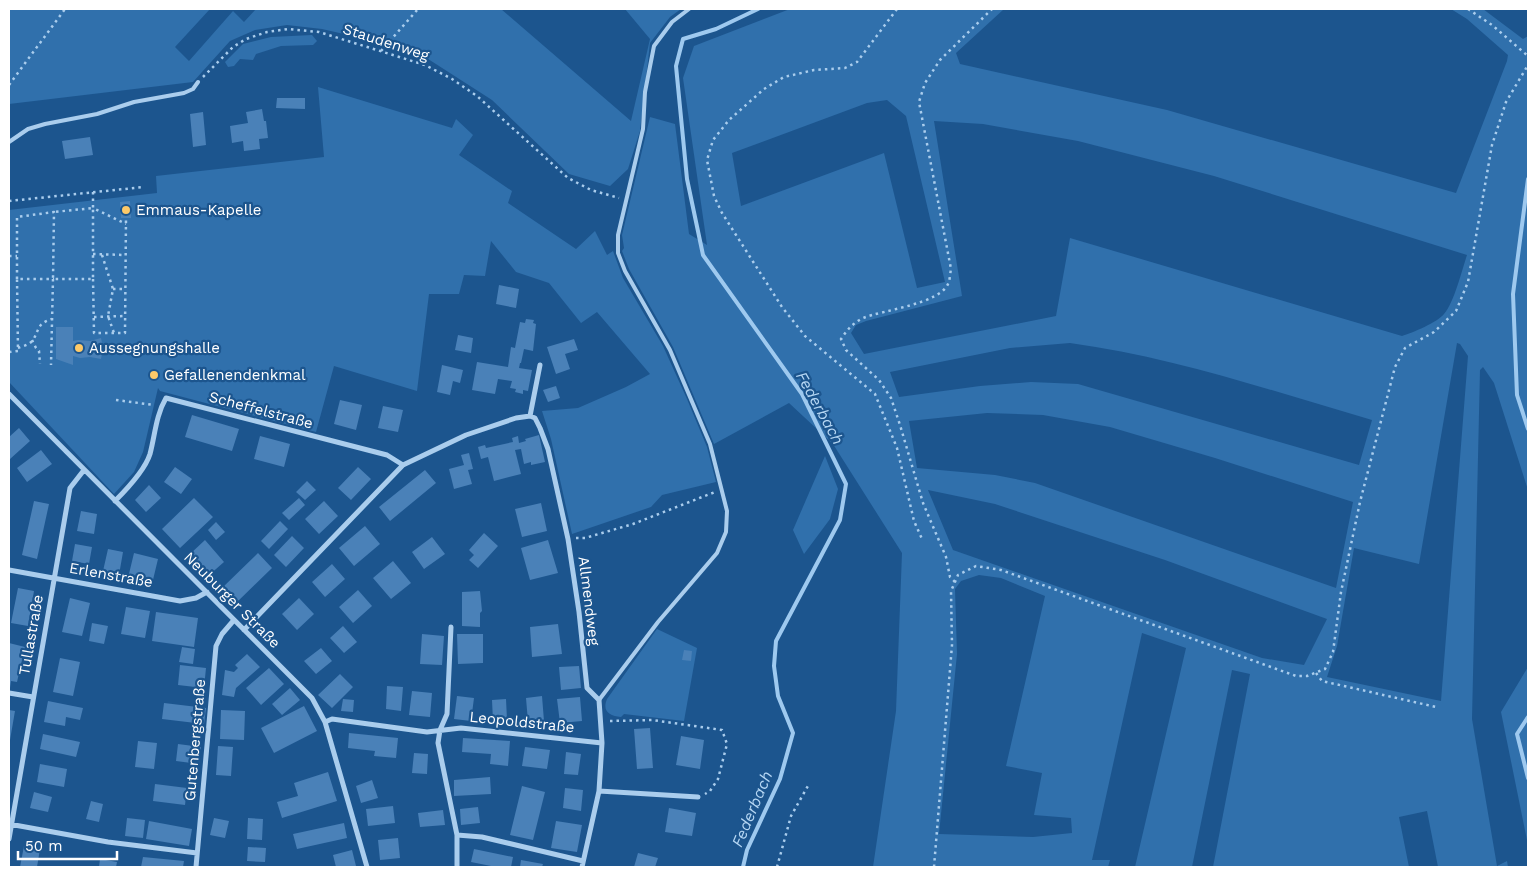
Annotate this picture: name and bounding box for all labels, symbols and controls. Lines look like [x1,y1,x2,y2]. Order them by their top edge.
street label: Staudenweg [341,20,432,64]
place label: Emmaus-Kapelle [136,201,261,219]
marker: Emmaus-Kapelle [120,204,132,216]
place label: Aussegnungshalle [89,339,220,357]
marker: Aussegnungshalle [73,342,85,354]
place label: Gefallenendenkmal [164,366,306,384]
water label: Federbach [792,368,848,448]
marker: Gefallenendenkmal [148,369,160,381]
street label: Scheffelstraße [207,387,315,433]
street label: Neuburger Straße [180,548,284,652]
street label: Allmendweg [575,555,603,647]
street label: Erlenstraße [68,559,154,591]
street label: Tullastraße [15,593,47,677]
street label: Gutenbergstraße [181,678,209,802]
street label: Leopoldstraße [469,708,575,736]
water label: Federbach [727,768,777,850]
scale bar [18,828,116,860]
text: 50 m [25,837,62,855]

